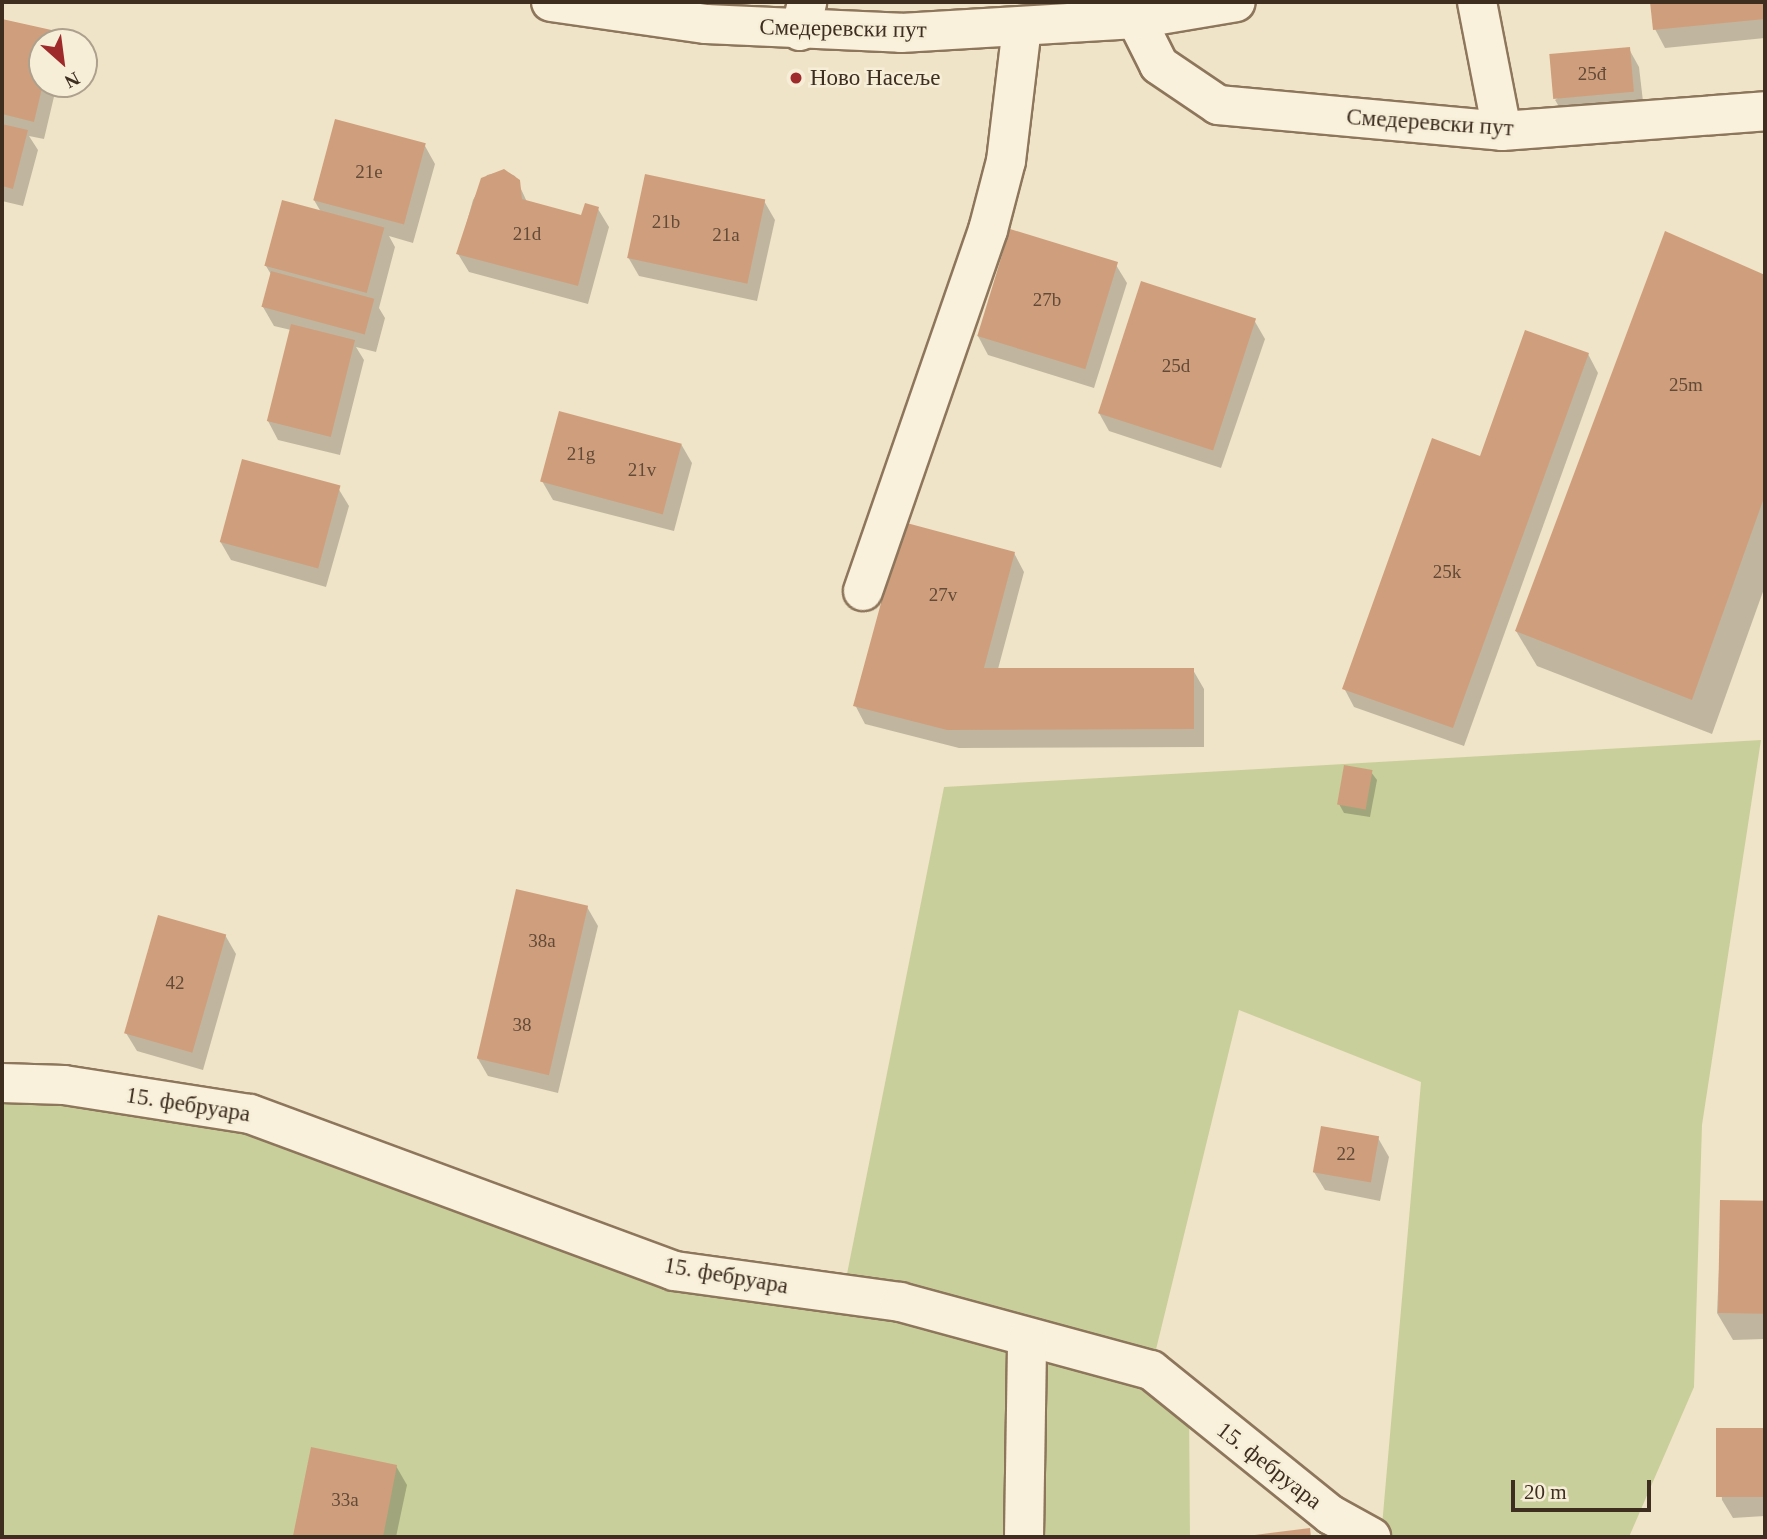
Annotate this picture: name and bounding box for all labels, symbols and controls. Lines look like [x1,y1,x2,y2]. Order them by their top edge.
street label: Смедеревски пут [759,14,927,44]
north arrow [28,28,98,98]
house number: 25đ [1578,63,1606,85]
place label: Ново Насеље [810,64,941,92]
text: N [61,68,83,93]
marker: Ново Насеље [788,70,804,86]
street label: Смедеревски пут [1346,103,1514,143]
house number: 21e [355,161,383,183]
house number: 21b [652,211,680,233]
house number: 21d [513,223,541,245]
house number: 21a [712,224,740,246]
house number: 27b [1033,289,1061,311]
house number: 25d [1162,355,1190,377]
house number: 25m [1669,374,1703,396]
house number: 21g [567,443,595,465]
house number: 21v [628,459,656,481]
house number: 25k [1433,561,1461,583]
house number: 27v [929,584,957,606]
house number: 38a [528,930,556,952]
house number: 42 [166,972,184,994]
house number: 38 [512,1014,532,1036]
street label: 15. фебруара [124,1082,252,1128]
house number: 22 [1336,1143,1356,1165]
street label: 15. фебруара [662,1252,790,1300]
street label: 15. фебруара [1211,1416,1327,1516]
scale bar [1515,1466,1655,1510]
text: 20 m [1524,1480,1567,1504]
house number: 33a [331,1489,359,1511]

